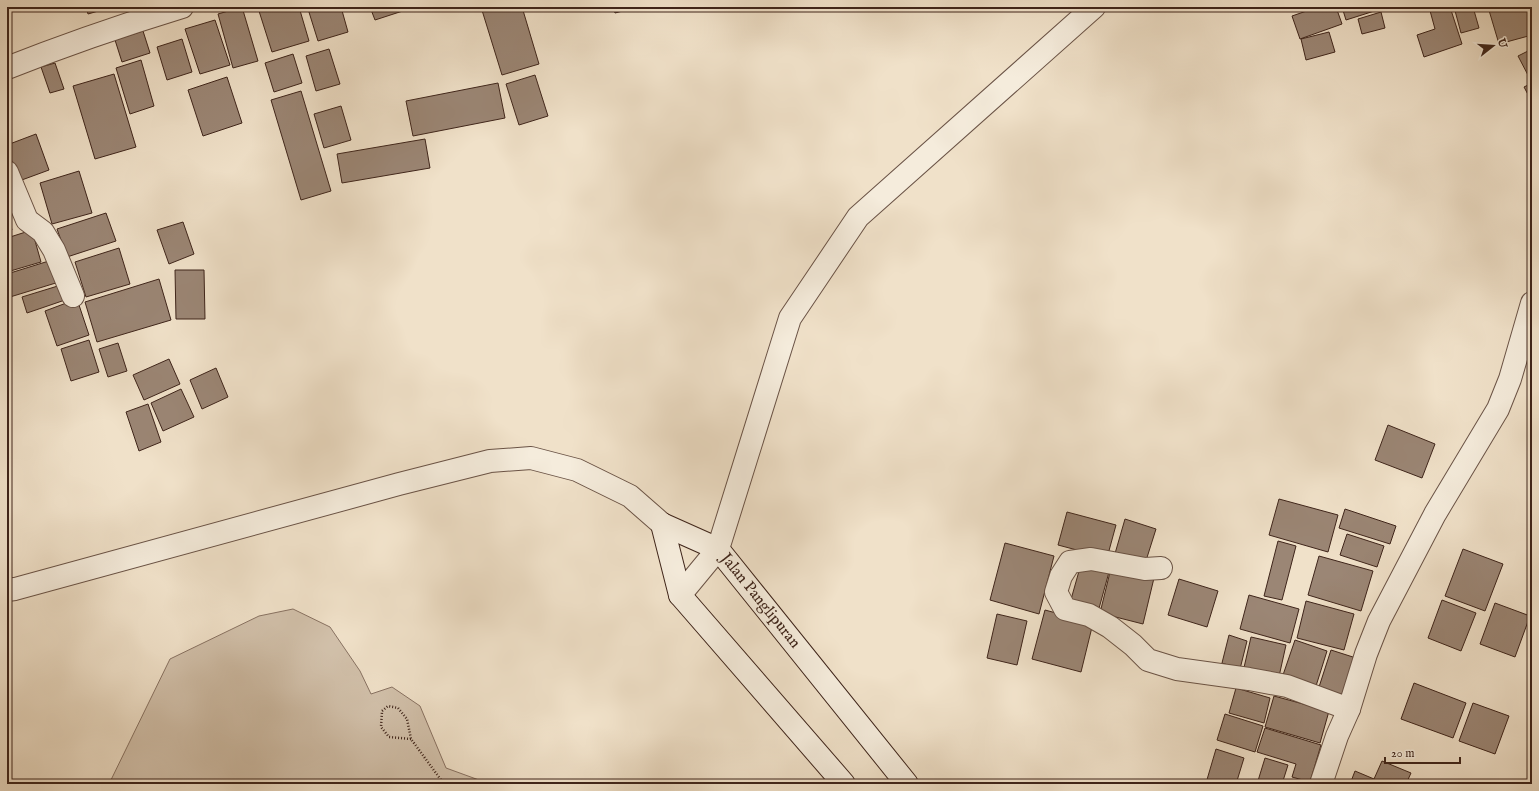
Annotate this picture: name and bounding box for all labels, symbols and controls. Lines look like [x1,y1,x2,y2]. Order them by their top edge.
north arrow [1473,26,1513,66]
text: U [1493,36,1510,51]
street label: Jalan Panglipuran [714,548,805,653]
scale bar [1385,739,1460,765]
text: 20 m [1391,746,1414,761]

